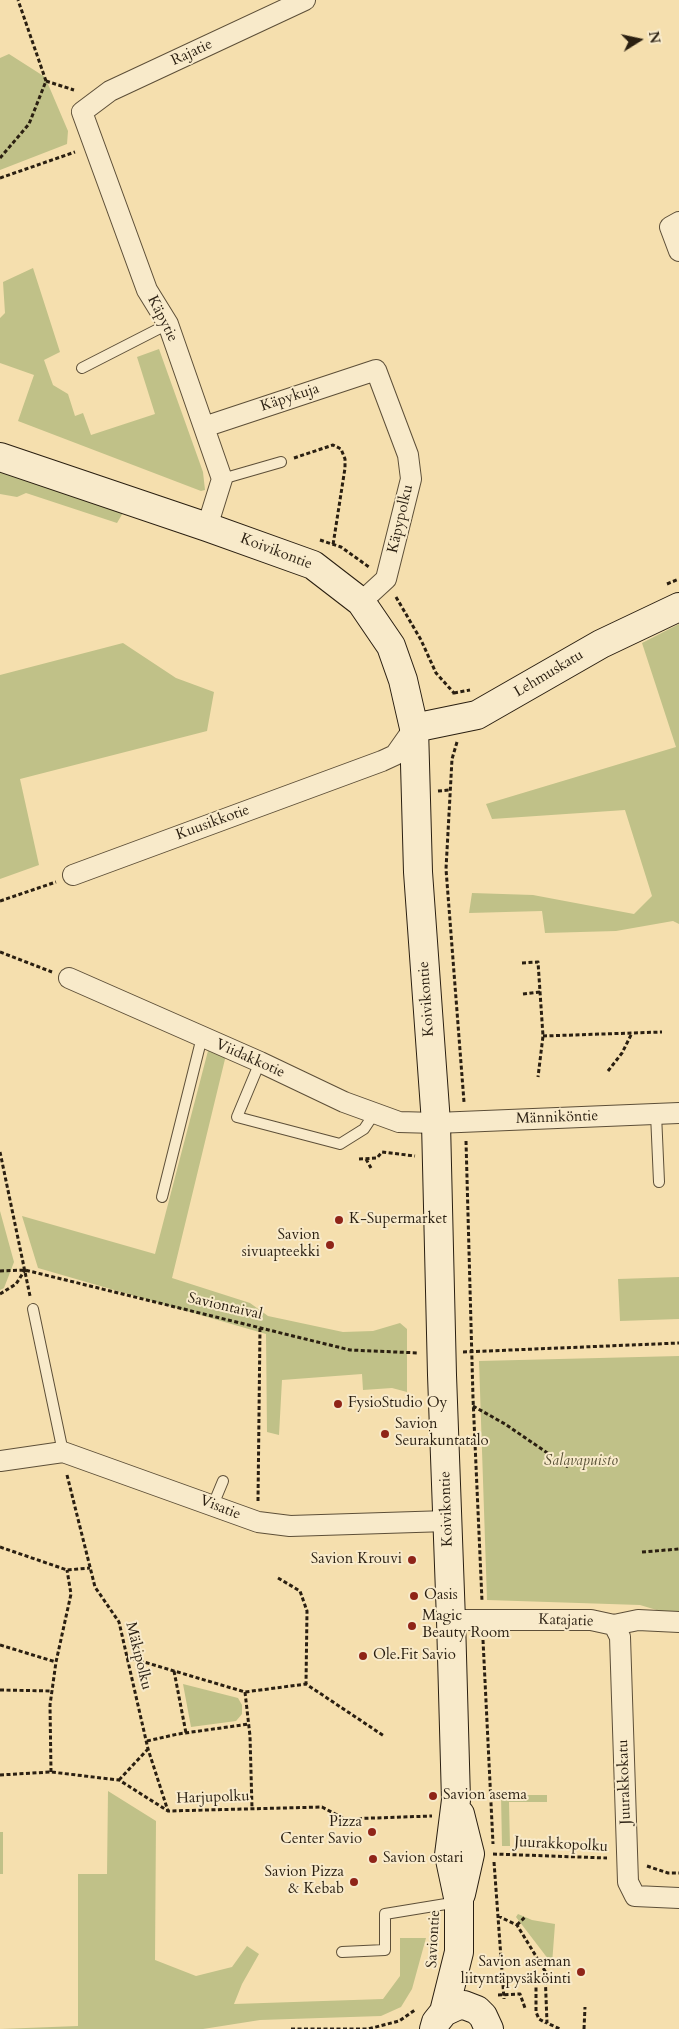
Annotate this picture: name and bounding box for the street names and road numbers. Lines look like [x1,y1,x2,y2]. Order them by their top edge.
street label: Rajatie [169,36,215,70]
street label: Käpytie [143,293,181,345]
street label: Käpykuja [258,380,322,416]
street label: Käpypolku [384,483,418,555]
street label: Koivikontie [237,530,315,574]
street label: Lehmuskatu [511,646,587,702]
street label: Kuusikkotie [174,801,252,845]
street label: Koivikontie [415,961,439,1037]
street label: Viidakkotie [213,1036,287,1082]
street label: Männiköntie [515,1108,599,1128]
street label: Saviontaival [186,1290,264,1324]
street label: Koivikontie [437,1471,457,1547]
street label: Visatie [197,1492,243,1524]
street label: Katajatie [538,1611,594,1631]
street label: Mäkipolku [121,1620,155,1692]
street label: Juurakkokatu [615,1739,635,1825]
street label: Harjupolku [176,1788,250,1808]
street label: Juurakkopolku [514,1834,608,1856]
street label: Saviontie [423,1909,445,1969]

